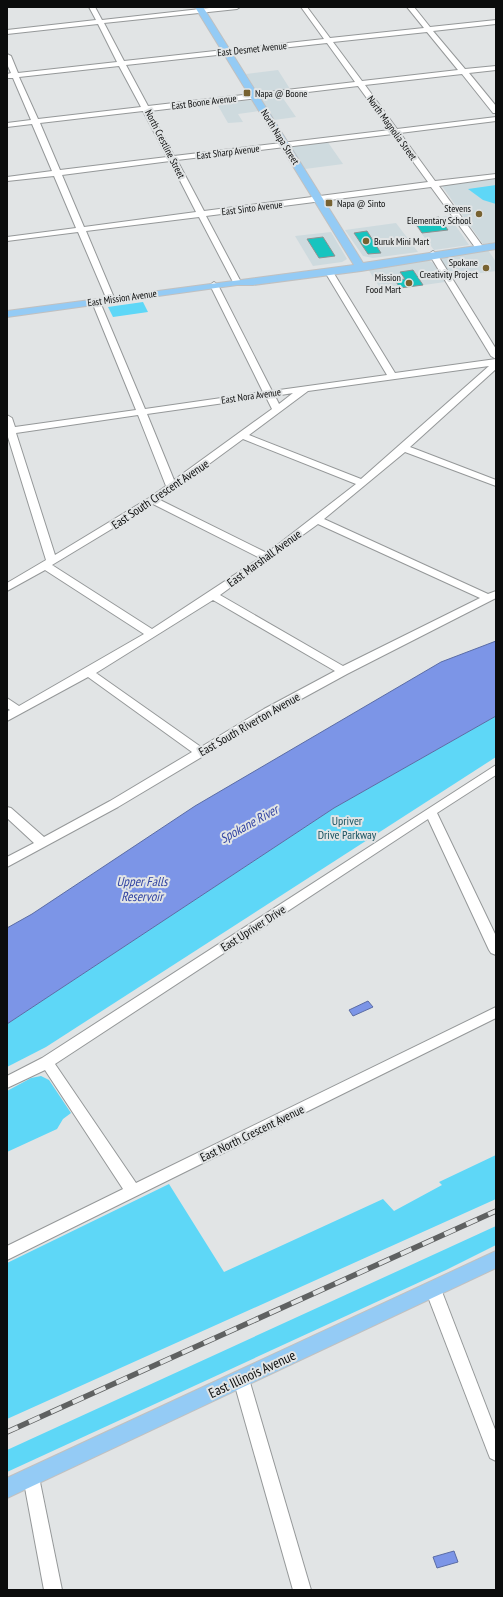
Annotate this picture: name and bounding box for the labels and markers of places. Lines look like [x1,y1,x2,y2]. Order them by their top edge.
place label: Napa @ Boone [255,87,307,100]
marker: Napa @ Boone [242,88,252,98]
place label: Napa @ Sinto [337,197,385,210]
marker: Napa @ Sinto [324,198,334,208]
place label: Stevens Elementary School [407,202,472,227]
marker: Stevens Elementary School [474,209,484,219]
place label: Buruk Mini Mart [374,235,429,248]
marker: Buruk Mini Mart [361,236,371,246]
place label: Spokane Creativity Project [420,256,478,281]
marker: Spokane Creativity Project [481,263,491,273]
place label: Mission Food Mart [366,271,401,296]
marker: Mission Food Mart [404,278,414,288]

